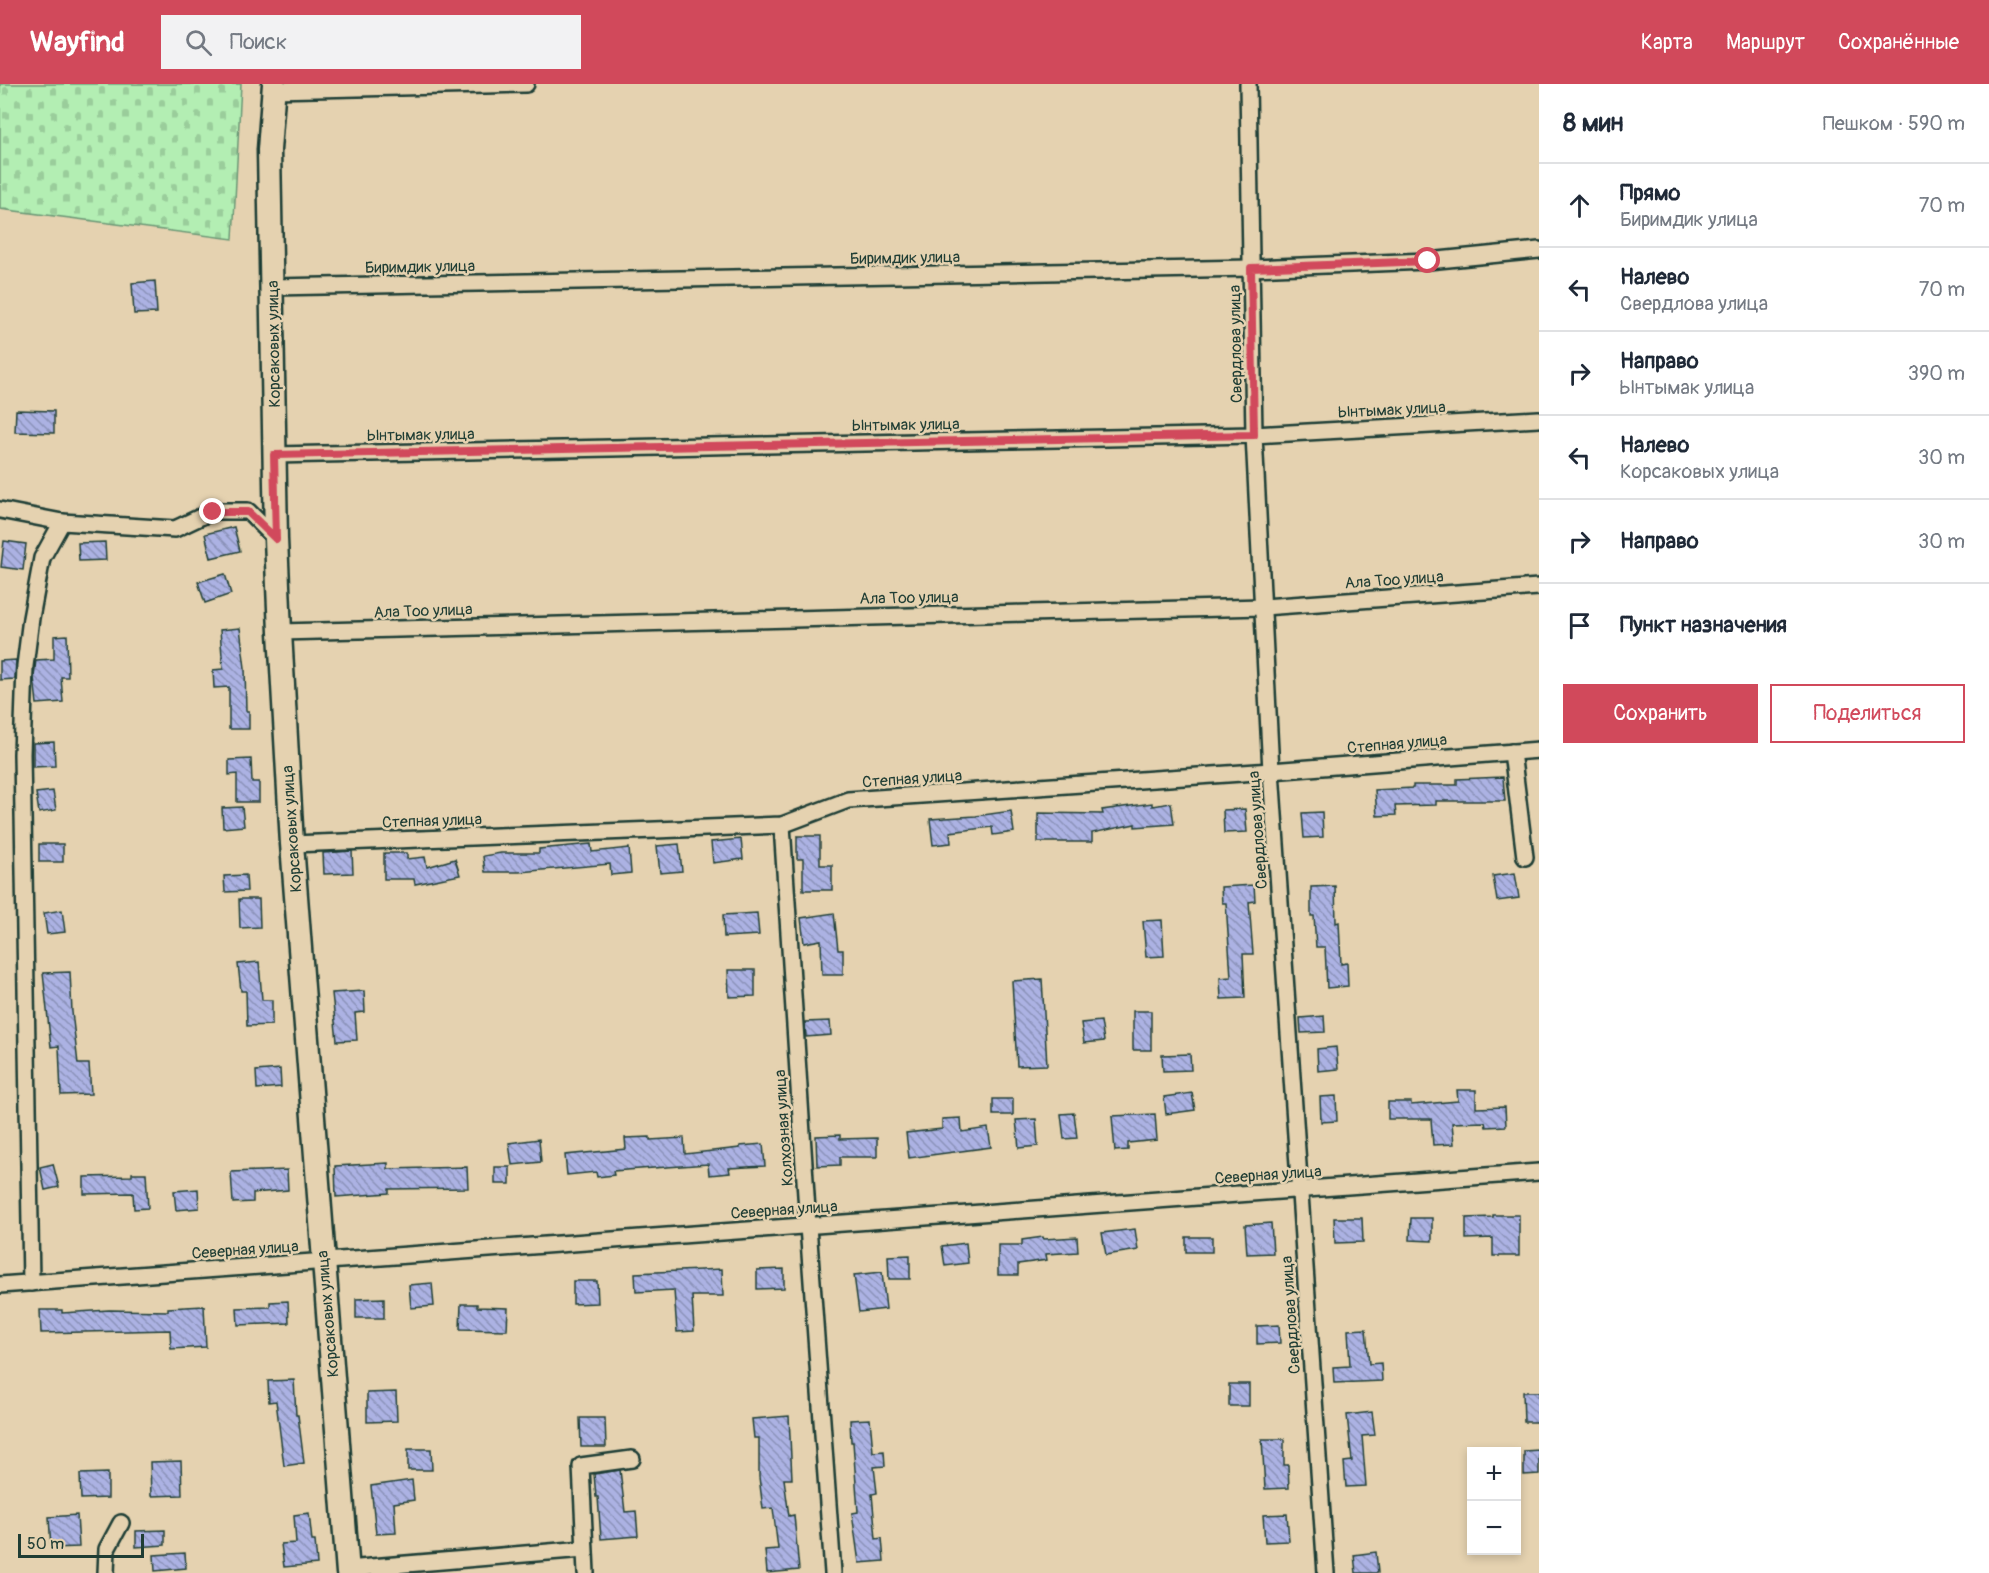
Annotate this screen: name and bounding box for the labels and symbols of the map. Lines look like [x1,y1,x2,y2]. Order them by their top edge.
street label: Биримдик улица [850,247,960,269]
route start [1414,247,1440,273]
street label: Биримдик улица [365,256,475,278]
street label: Корсаковых улица [263,280,285,408]
street label: Свердлова улица [1225,285,1247,403]
street label: Ынтымак улица [1338,397,1446,423]
street label: Ынтымак улица [852,414,960,436]
street label: Ынтымак улица [367,424,475,446]
route end [199,498,225,524]
street label: Ала Тоо улица [1344,567,1444,593]
street label: Ала Тоо улица [859,587,959,609]
street label: Ала Тоо улица [373,599,473,623]
street label: Степная улица [1346,730,1448,758]
street label: Корсаковых улица [278,765,306,893]
street label: Степная улица [861,766,963,792]
street label: Свердлова улица [1244,770,1272,890]
street label: Степная улица [382,809,482,833]
street label: Колхозная улица [770,1069,798,1187]
street label: Северная улица [1214,1161,1322,1189]
street label: Северная улица [730,1196,838,1224]
street label: Северная улица [191,1236,299,1264]
street label: Корсаковых улица [312,1250,344,1378]
street label: Свердлова улица [1277,1255,1305,1375]
scale bar [18,1531,144,1558]

